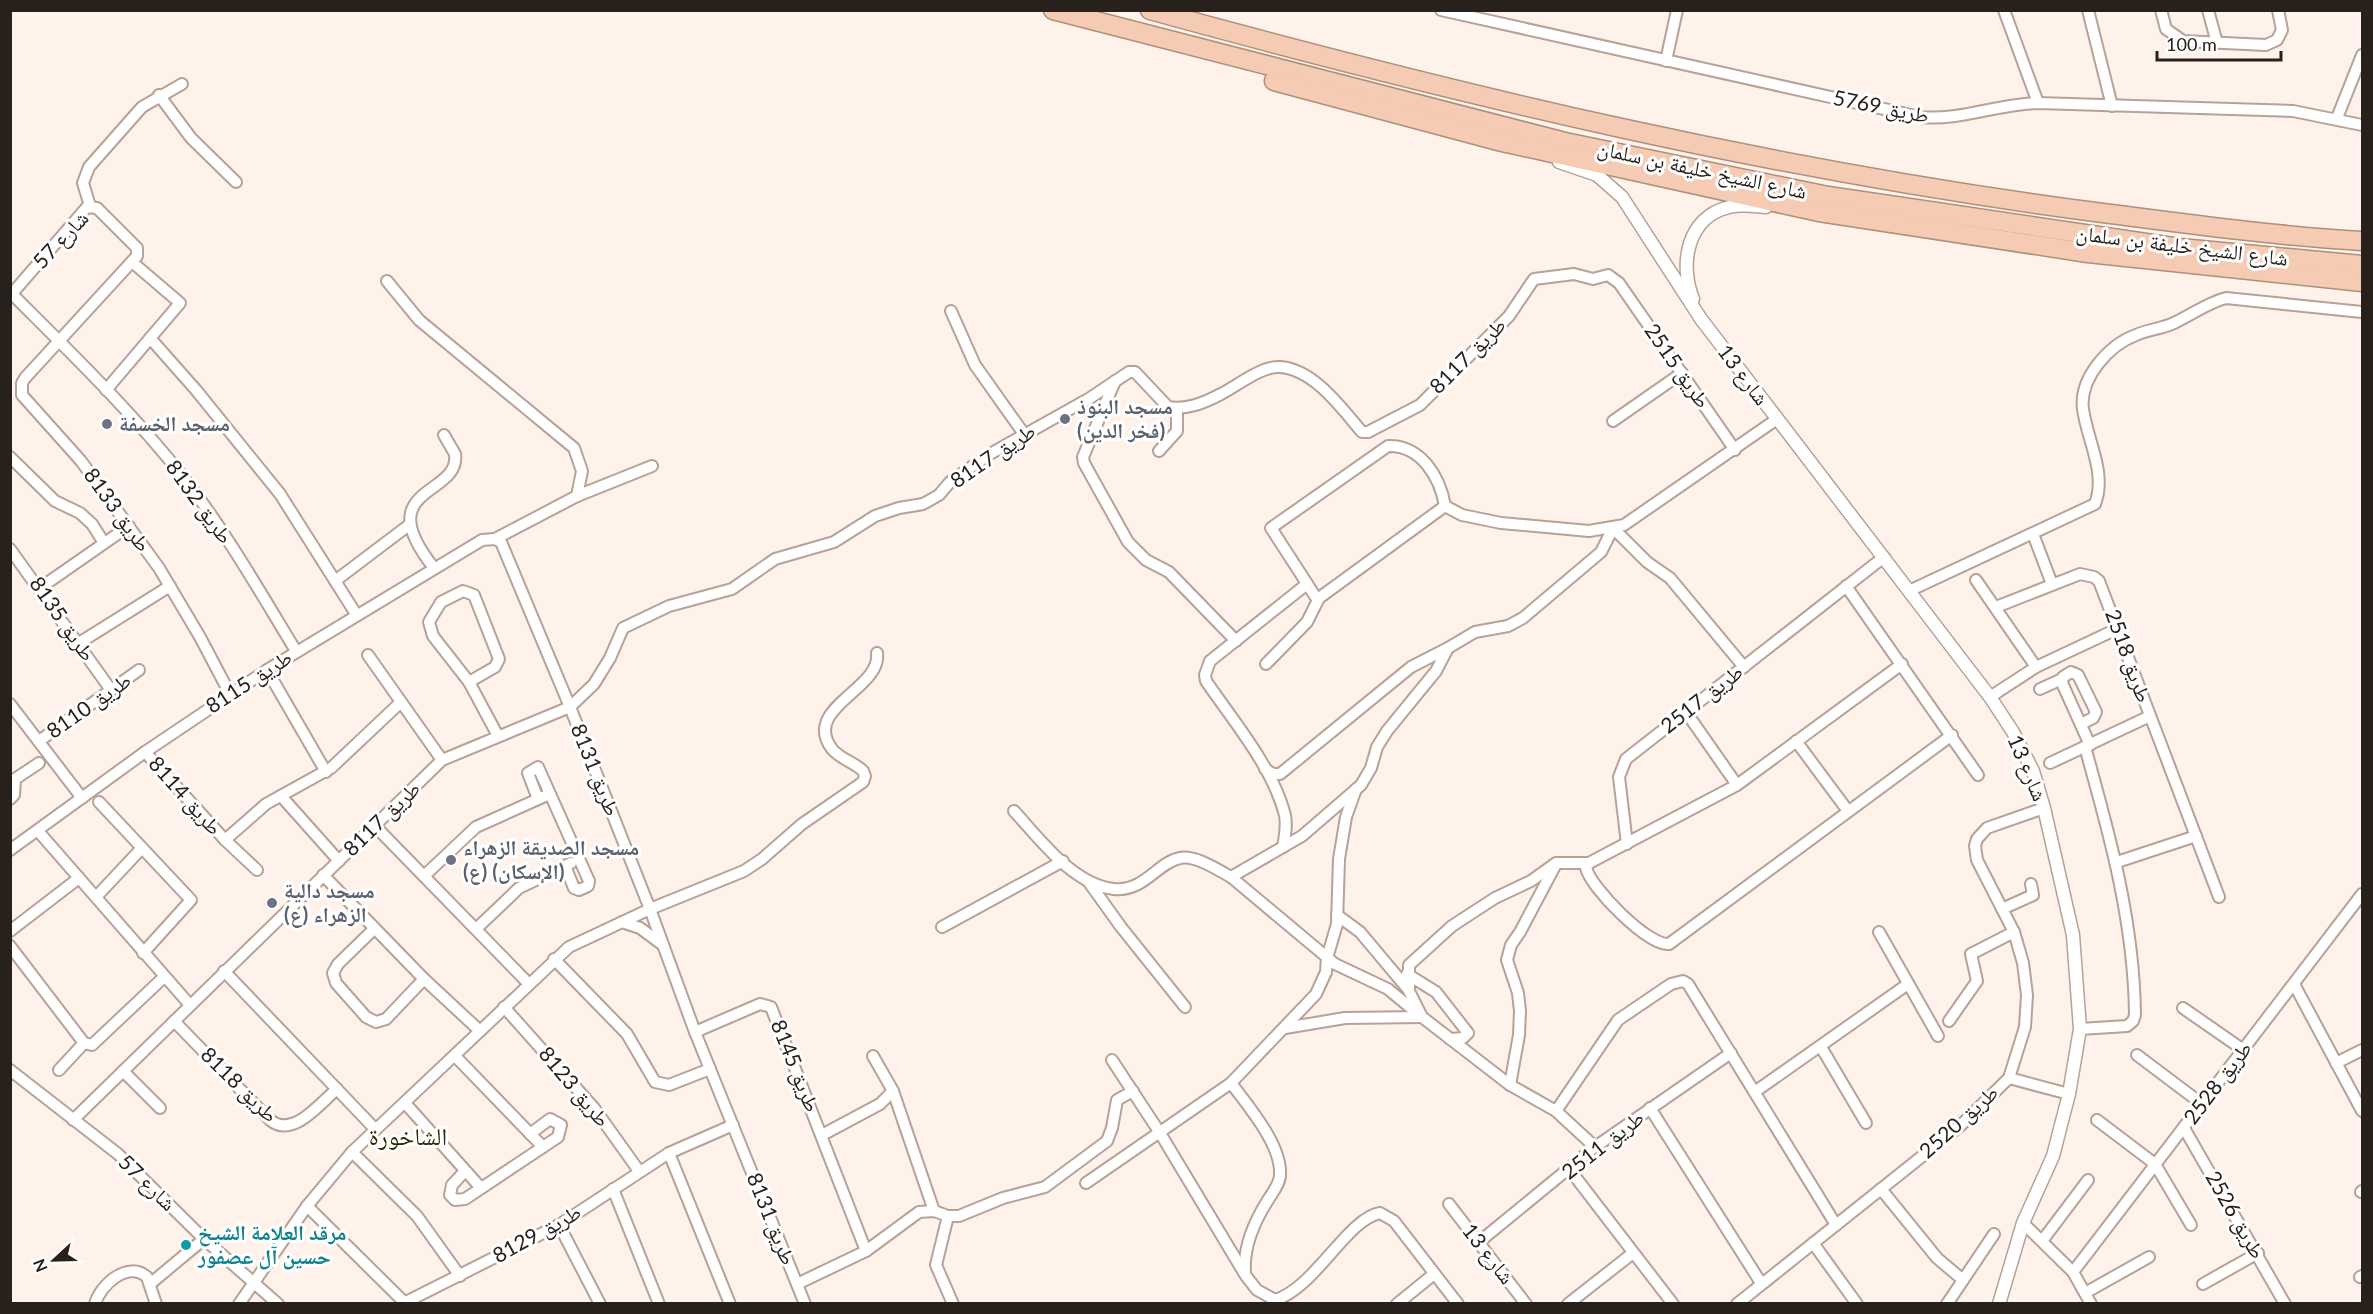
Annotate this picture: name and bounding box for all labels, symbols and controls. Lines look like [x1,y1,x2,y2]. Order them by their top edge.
scale bar [2157,24,2282,62]
text: 100 m [2166,33,2217,55]
street label: طريق 5769 [1831,84,1931,129]
street label: شارع الشيخ خليفة بن سلمان [1595,134,1809,205]
street label: شارع 57 [27,205,94,274]
street label: شارع الشيخ خليفة بن سلمان [2075,219,2290,272]
street label: طريق 8117 [1424,312,1512,400]
street label: طريق 2515 [1638,318,1716,413]
street label: شارع 13 [1712,339,1775,411]
place label: مسجد البنوذ (فخر الدين) [1077,393,1173,444]
place label: مسجد الخسفة [119,410,230,435]
marker: مسجد البنوذ (فخر الدين) [1058,412,1072,426]
marker: مسجد الخسفة [100,417,114,431]
street label: طريق 8117 [945,417,1041,494]
street label: طريق 8132 [160,454,239,549]
street label: طريق 8133 [78,462,157,557]
street label: طريق 8135 [23,571,101,666]
street label: طريق 2518 [2099,606,2158,706]
street label: طريق 8115 [201,644,297,719]
street label: طريق 2517 [1655,658,1748,739]
street label: طريق 8110 [41,667,136,745]
street label: طريق 8131 [565,720,626,820]
street label: شارع 13 [2001,730,2053,805]
street label: طريق 8114 [143,751,228,841]
street label: طريق 8117 [337,775,426,862]
place label: مسجد الصديقة الزهراء (ع) (الإسكان) [463,834,639,885]
marker: مسجد الصديقة الزهراء (ع) (الإسكان) [444,853,458,867]
place label: مسجد دالية الزهراء (ع) [284,877,375,928]
marker: مسجد دالية الزهراء (ع) [265,896,279,910]
street label: طريق 8145 [765,1016,826,1116]
street label: طريق 2528 [2178,1036,2258,1130]
street label: طريق 8118 [195,1041,284,1128]
street label: طريق 8123 [533,1041,616,1133]
street label: طريق 2520 [1914,1079,2004,1164]
street label: طريق 2511 [1556,1104,1649,1185]
district label: الشاخورة [369,1121,447,1150]
street label: شارع 57 [113,1149,182,1217]
street label: طريق 2526 [2199,1166,2271,1264]
street label: طريق 8131 [741,1169,802,1269]
street label: طريق 8129 [488,1198,586,1269]
street label: شارع 13 [1456,1218,1520,1289]
place label: مرقد العلامة الشيخ حسين آل عصفور [197,1219,346,1270]
north arrow [24,1230,84,1290]
marker: مرقد العلامة الشيخ حسين آل عصفور [179,1238,193,1252]
text: N [29,1257,51,1275]

